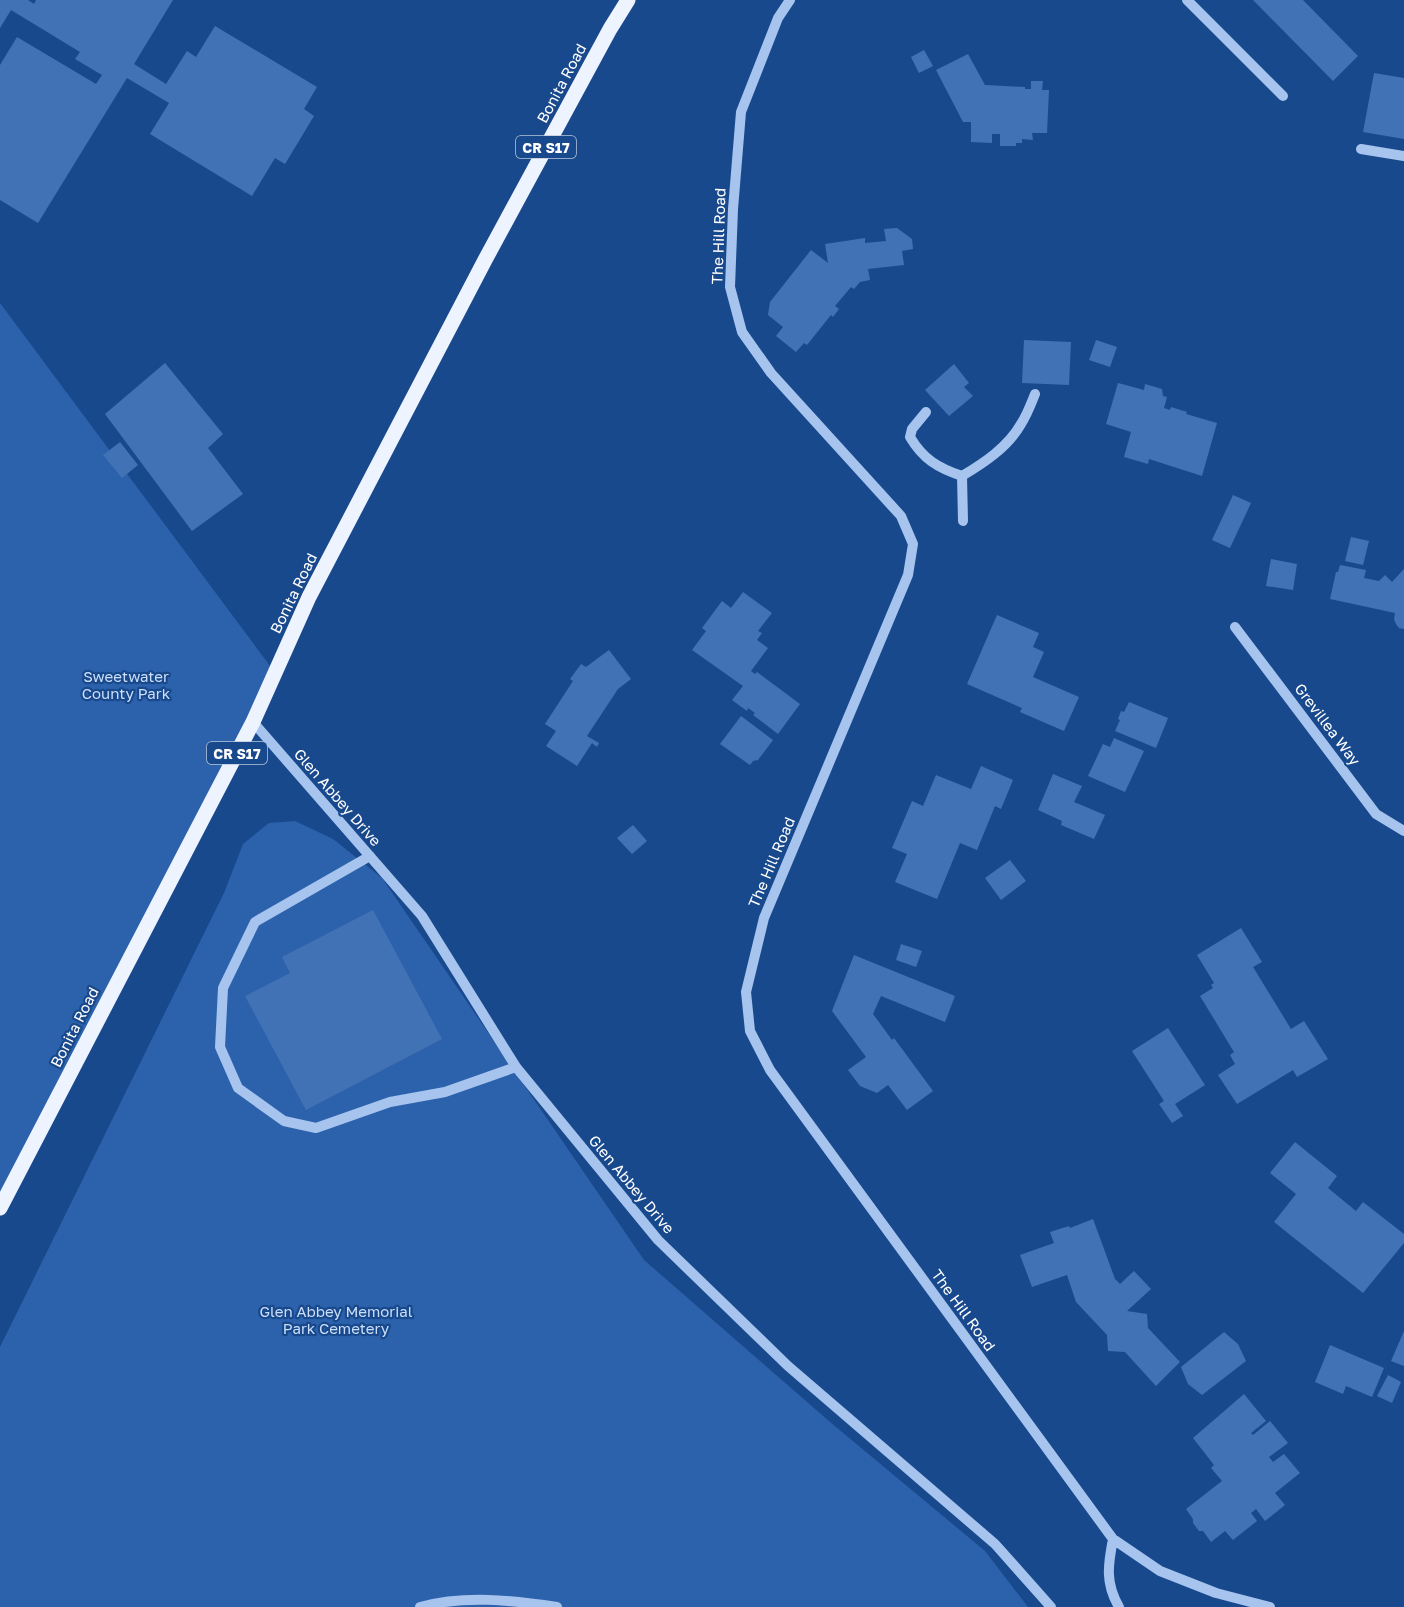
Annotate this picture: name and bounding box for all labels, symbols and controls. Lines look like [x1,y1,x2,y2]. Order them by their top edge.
street label: Bonita Road [533,40,589,126]
road number: CR S17 [516,136,576,158]
street label: The Hill Road [707,187,729,285]
street label: Bonita Road [266,550,320,636]
park label: Sweetwater County Park [82,667,171,702]
street label: Grevillea Way [1291,680,1365,769]
road number: CR S17 [207,742,267,764]
street label: Glen Abbey Drive [291,745,385,850]
street label: The Hill Road [744,814,798,910]
street label: Bonita Road [46,984,102,1070]
street label: Glen Abbey Drive [586,1131,679,1237]
street label: The Hill Road [928,1266,1000,1354]
park label: Glen Abbey Memorial Park Cemetery [260,1302,413,1337]

